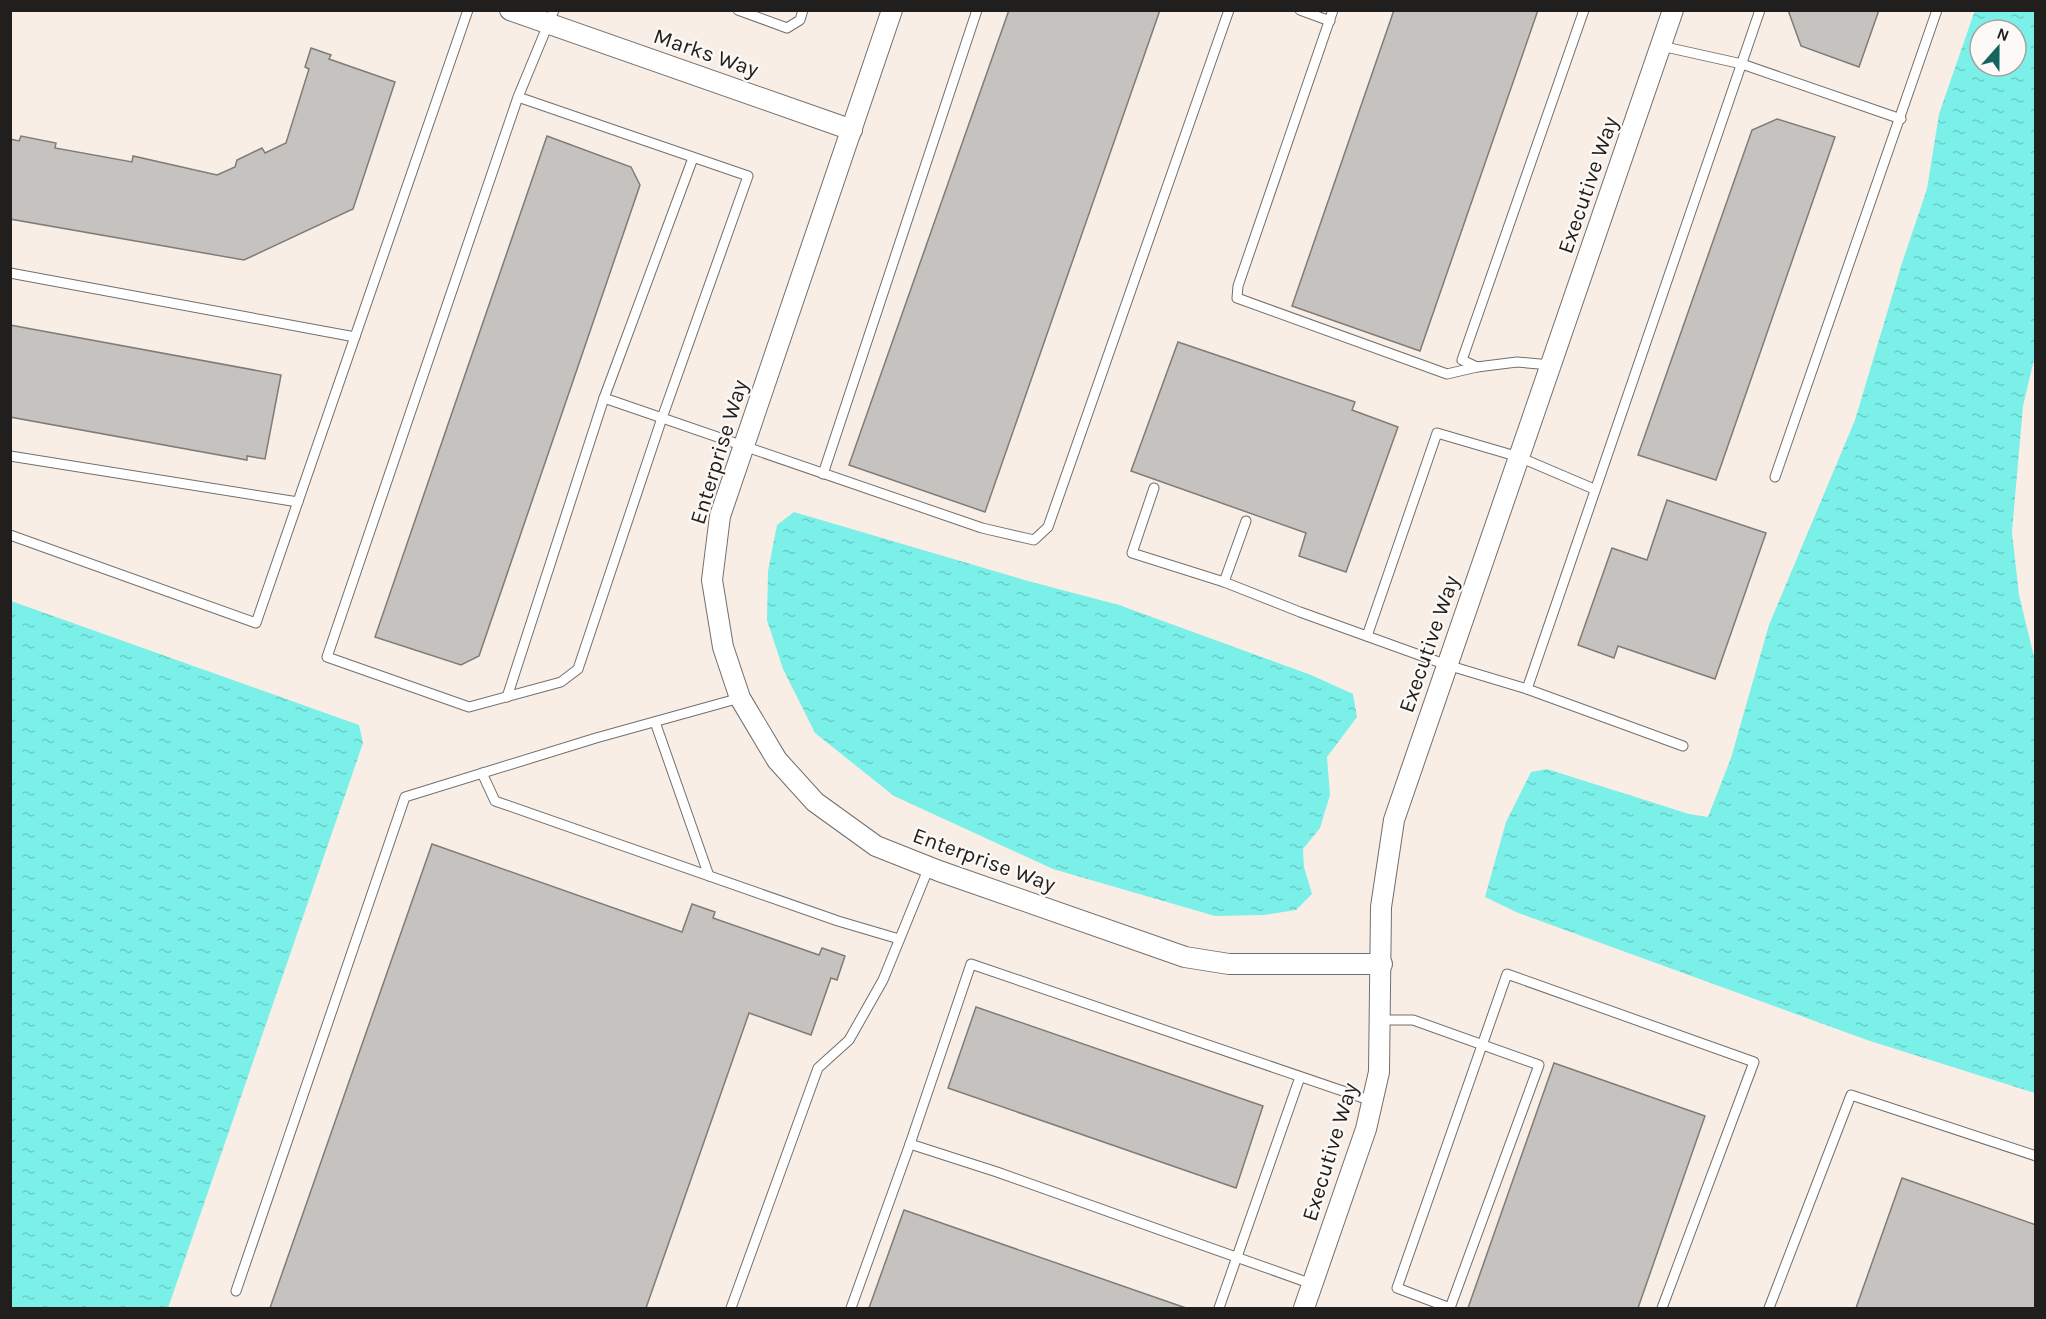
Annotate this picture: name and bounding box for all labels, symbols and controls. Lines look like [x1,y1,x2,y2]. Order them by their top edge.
north arrow [1968,18,2028,78]
street label: Marks Way [650,23,762,83]
text: N [1994,24,2012,45]
street label: Executive Way [1552,113,1624,257]
street label: Enterprise Way [685,377,753,527]
street label: Executive Way [1393,572,1465,716]
street label: Enterprise Way [909,822,1059,898]
street label: Executive Way [1297,1080,1363,1224]

